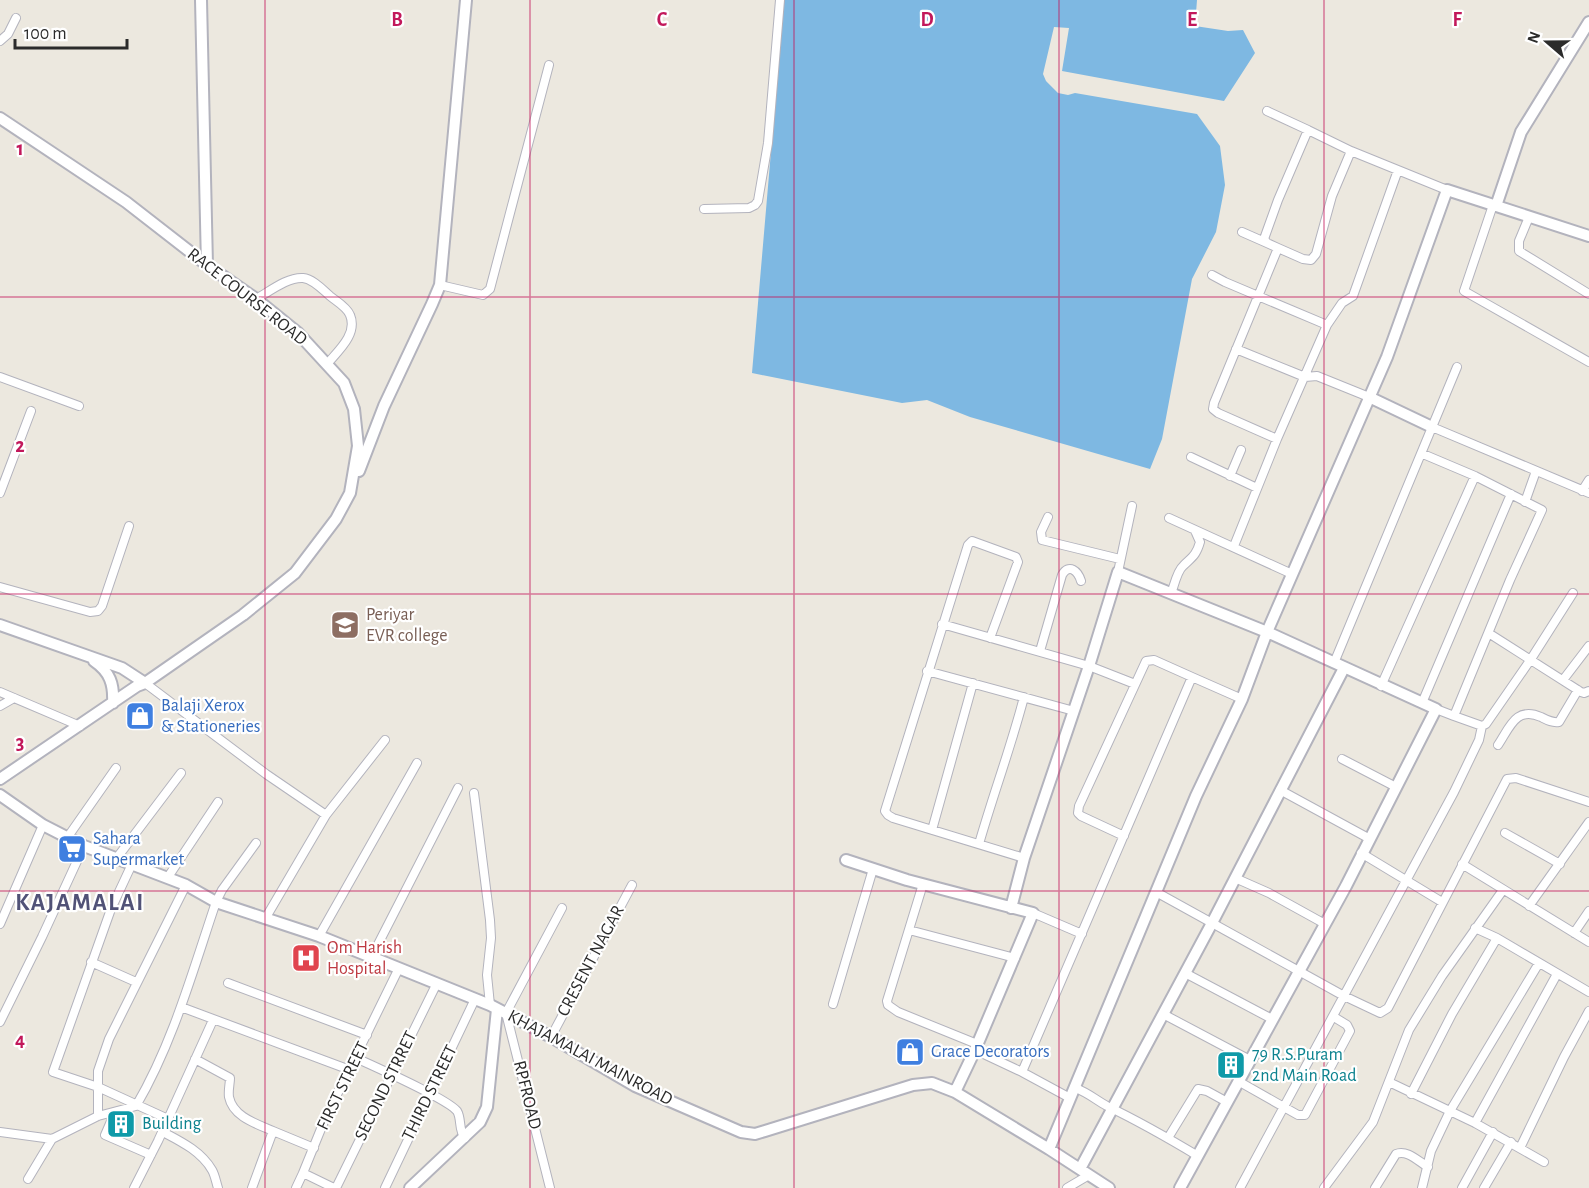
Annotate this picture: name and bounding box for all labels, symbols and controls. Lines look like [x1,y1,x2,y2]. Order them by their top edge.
text: B [391,10,403,30]
text: C [657,10,668,30]
text: D [920,10,934,30]
text: E [1187,10,1197,30]
text: F [1452,10,1462,30]
scale bar [15,12,128,50]
north arrow [1517,12,1577,72]
text: 100 m [24,25,67,43]
text: N [1524,29,1543,45]
text: 1 [16,139,24,159]
street label: RACE COURSE ROAD [184,245,310,349]
text: 2 [15,436,25,456]
place label: Periyar EVR college [366,606,448,645]
school or university icon: Periyar EVR college [329,609,361,641]
place label: Balaji Xerox & Stationeries [161,697,261,736]
shop icon: Balaji Xerox & Stationeries [124,700,156,732]
text: 3 [16,733,24,753]
place label: Sahara Supermarket [93,830,185,869]
supermarket icon: Sahara Supermarket [56,833,88,865]
district label: KAJAMALAI [15,891,145,915]
street label: CRESENT NAGAR [554,903,628,1019]
place label: Om Harish Hospital [327,939,402,978]
hospital icon: Om Harish Hospital [290,942,322,974]
street label: KHAJAMALAI MAINROAD [505,1007,675,1109]
street label: SECOND STRRET [352,1028,420,1143]
text: 4 [15,1030,25,1050]
shop icon: Grace Decorators [894,1036,926,1068]
street label: FIRST STREET [314,1039,372,1133]
street label: THIRD STREET [399,1042,461,1144]
place label: Grace Decorators [931,1043,1050,1061]
place label: 79 R.S.Puram 2nd Main Road [1252,1046,1357,1085]
building icon: 79 R.S.Puram 2nd Main Road [1215,1049,1247,1081]
street label: RPFROAD [510,1059,544,1131]
building icon: Building [105,1108,137,1140]
place label: Building [142,1115,202,1133]

